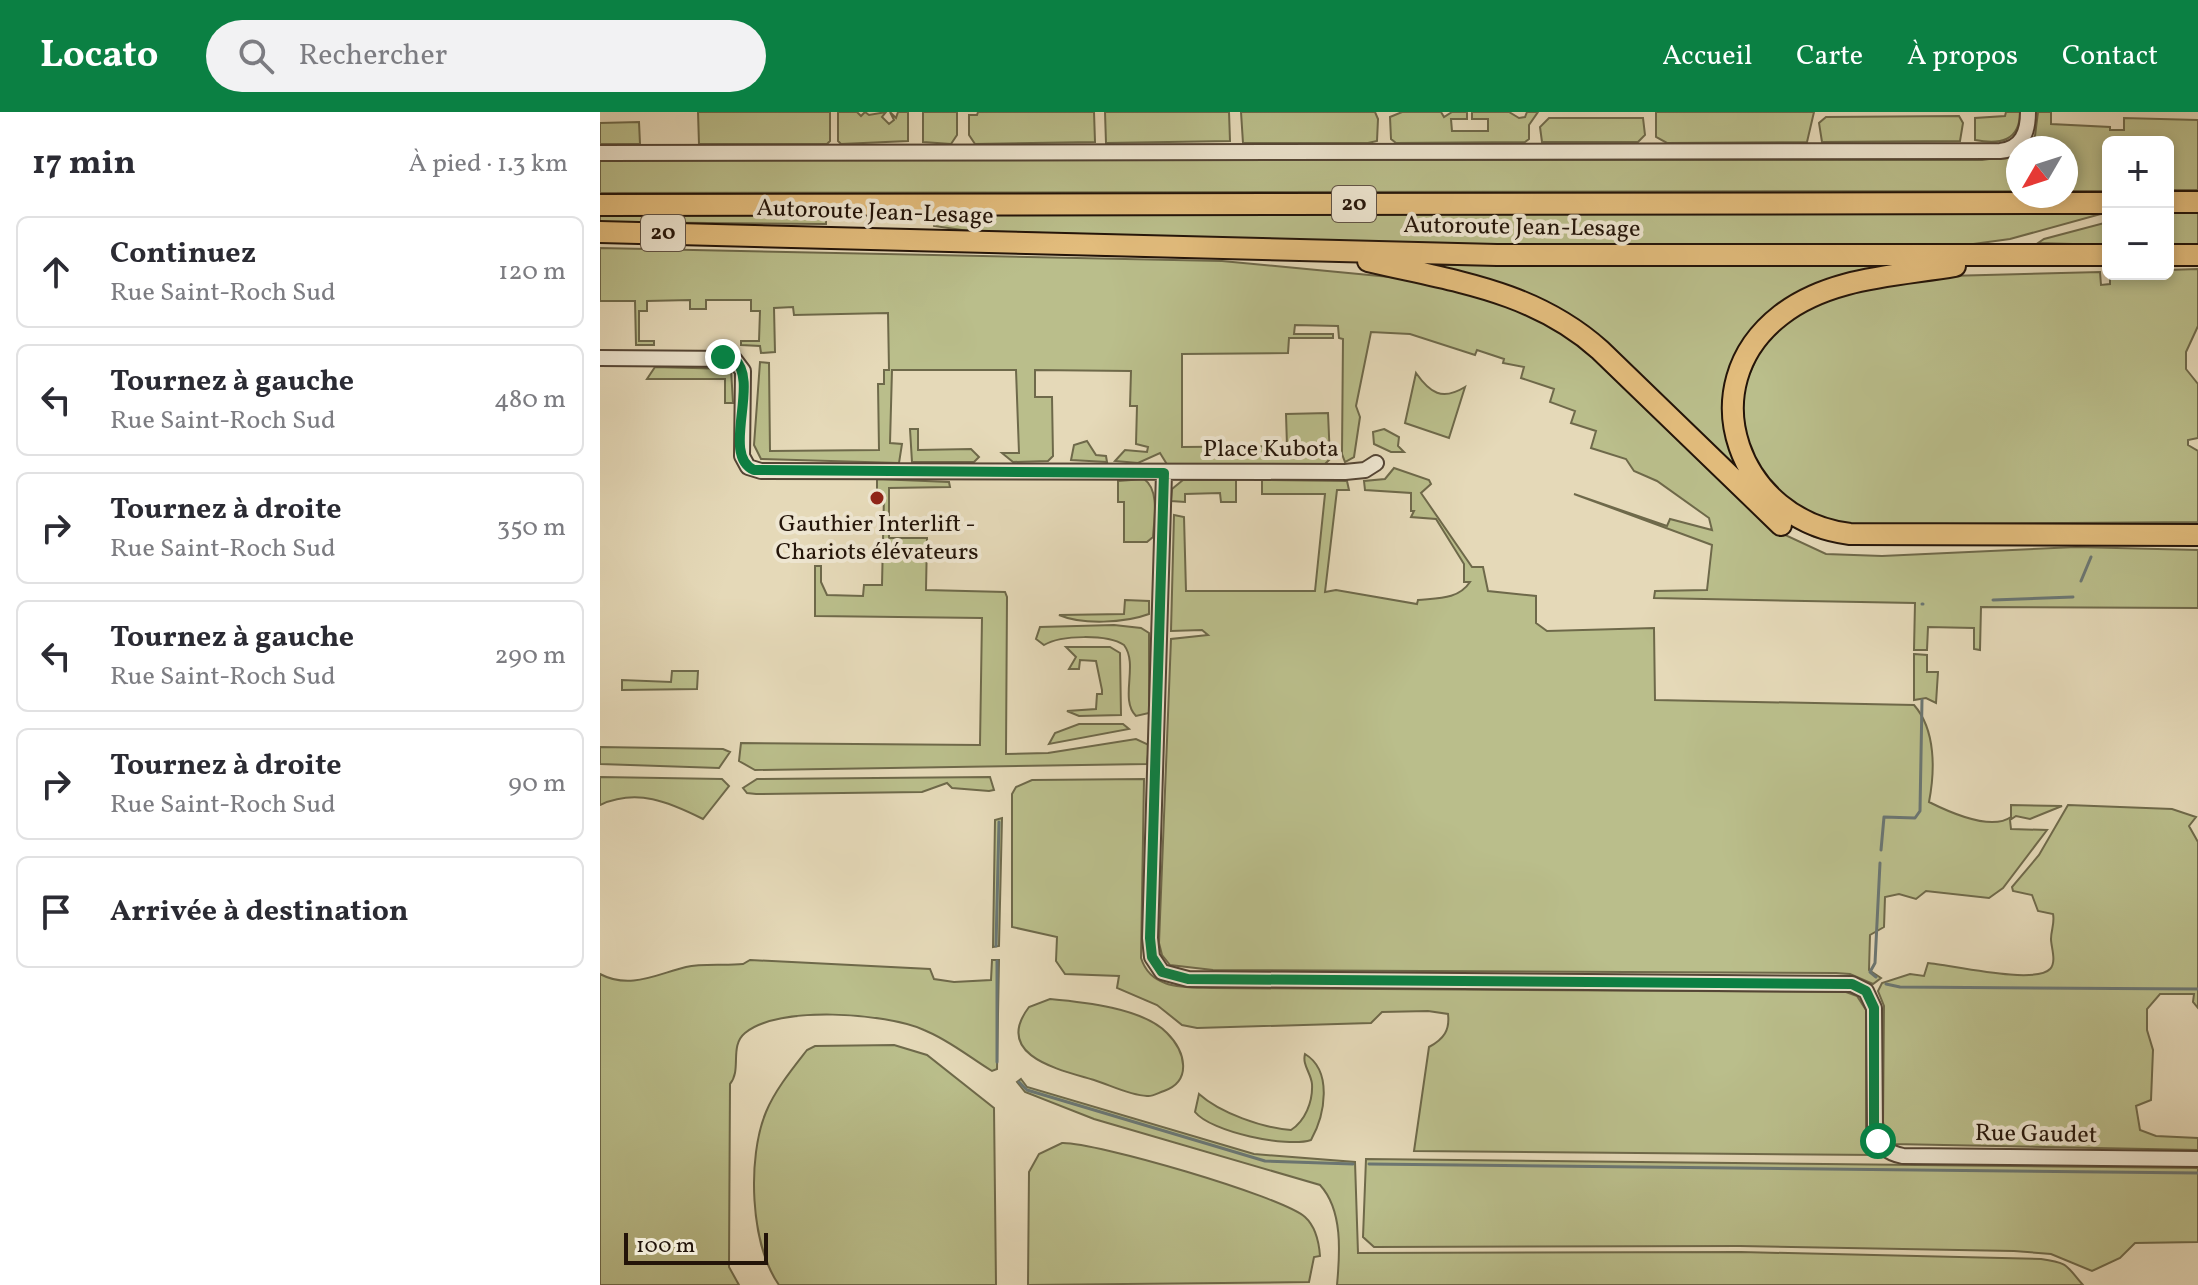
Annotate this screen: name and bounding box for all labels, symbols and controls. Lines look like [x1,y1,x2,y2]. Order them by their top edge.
search box [206,20,766,92]
text: Locato [40,30,158,83]
icon: search [234,34,278,78]
text: Rechercher [298,35,447,77]
text: Accueil [1662,37,1752,76]
text: Carte [1796,37,1863,76]
text: À propos [1907,37,2018,76]
text: Contact [2062,37,2158,76]
north arrow [2006,136,2078,208]
map controls [2102,136,2174,280]
button: + [2102,136,2174,208]
text: 17 min [32,141,136,188]
text: À pied · 1.3 km [408,146,568,182]
road number: 20 [1332,186,1376,222]
street label: Autoroute Jean-Lesage [756,192,994,234]
button: − [2102,208,2174,280]
street label: Autoroute Jean-Lesage [1403,209,1641,247]
road number: 20 [641,215,685,251]
text: Continuez [110,233,256,275]
icon: ahead [34,250,78,294]
text: 120 m [498,254,566,290]
text: Rue Saint-Roch Sud [110,275,336,311]
route end [705,339,741,375]
text: Tournez à gauche [110,361,354,403]
icon: left [34,378,78,422]
text: 480 m [494,382,566,418]
text: Rue Saint-Roch Sud [110,403,336,439]
street label: Place Kubota [1203,433,1339,467]
text: Tournez à droite [110,489,342,531]
marker: Gauthier Interlift - Chariots élévateurs [868,489,886,507]
icon: right [34,506,78,550]
place label: Gauthier Interlift - Chariots élévateurs [776,508,978,570]
text: 350 m [497,510,566,546]
text: Rue Saint-Roch Sud [110,531,336,567]
text: Tournez à gauche [110,617,354,659]
icon: left [34,634,78,678]
text: 290 m [494,638,566,674]
text: Rue Saint-Roch Sud [110,659,336,695]
text: Tournez à droite [110,745,342,787]
icon: right [34,762,78,806]
text: 90 m [508,766,566,802]
text: Rue Saint-Roch Sud [110,787,336,823]
icon: arrive [34,890,78,934]
text: Arrivée à destination [110,891,409,933]
street label: Rue Gaudet [1974,1117,2098,1153]
route start [1860,1123,1896,1159]
scale bar [624,1229,768,1265]
text: 100 m [636,1231,695,1262]

